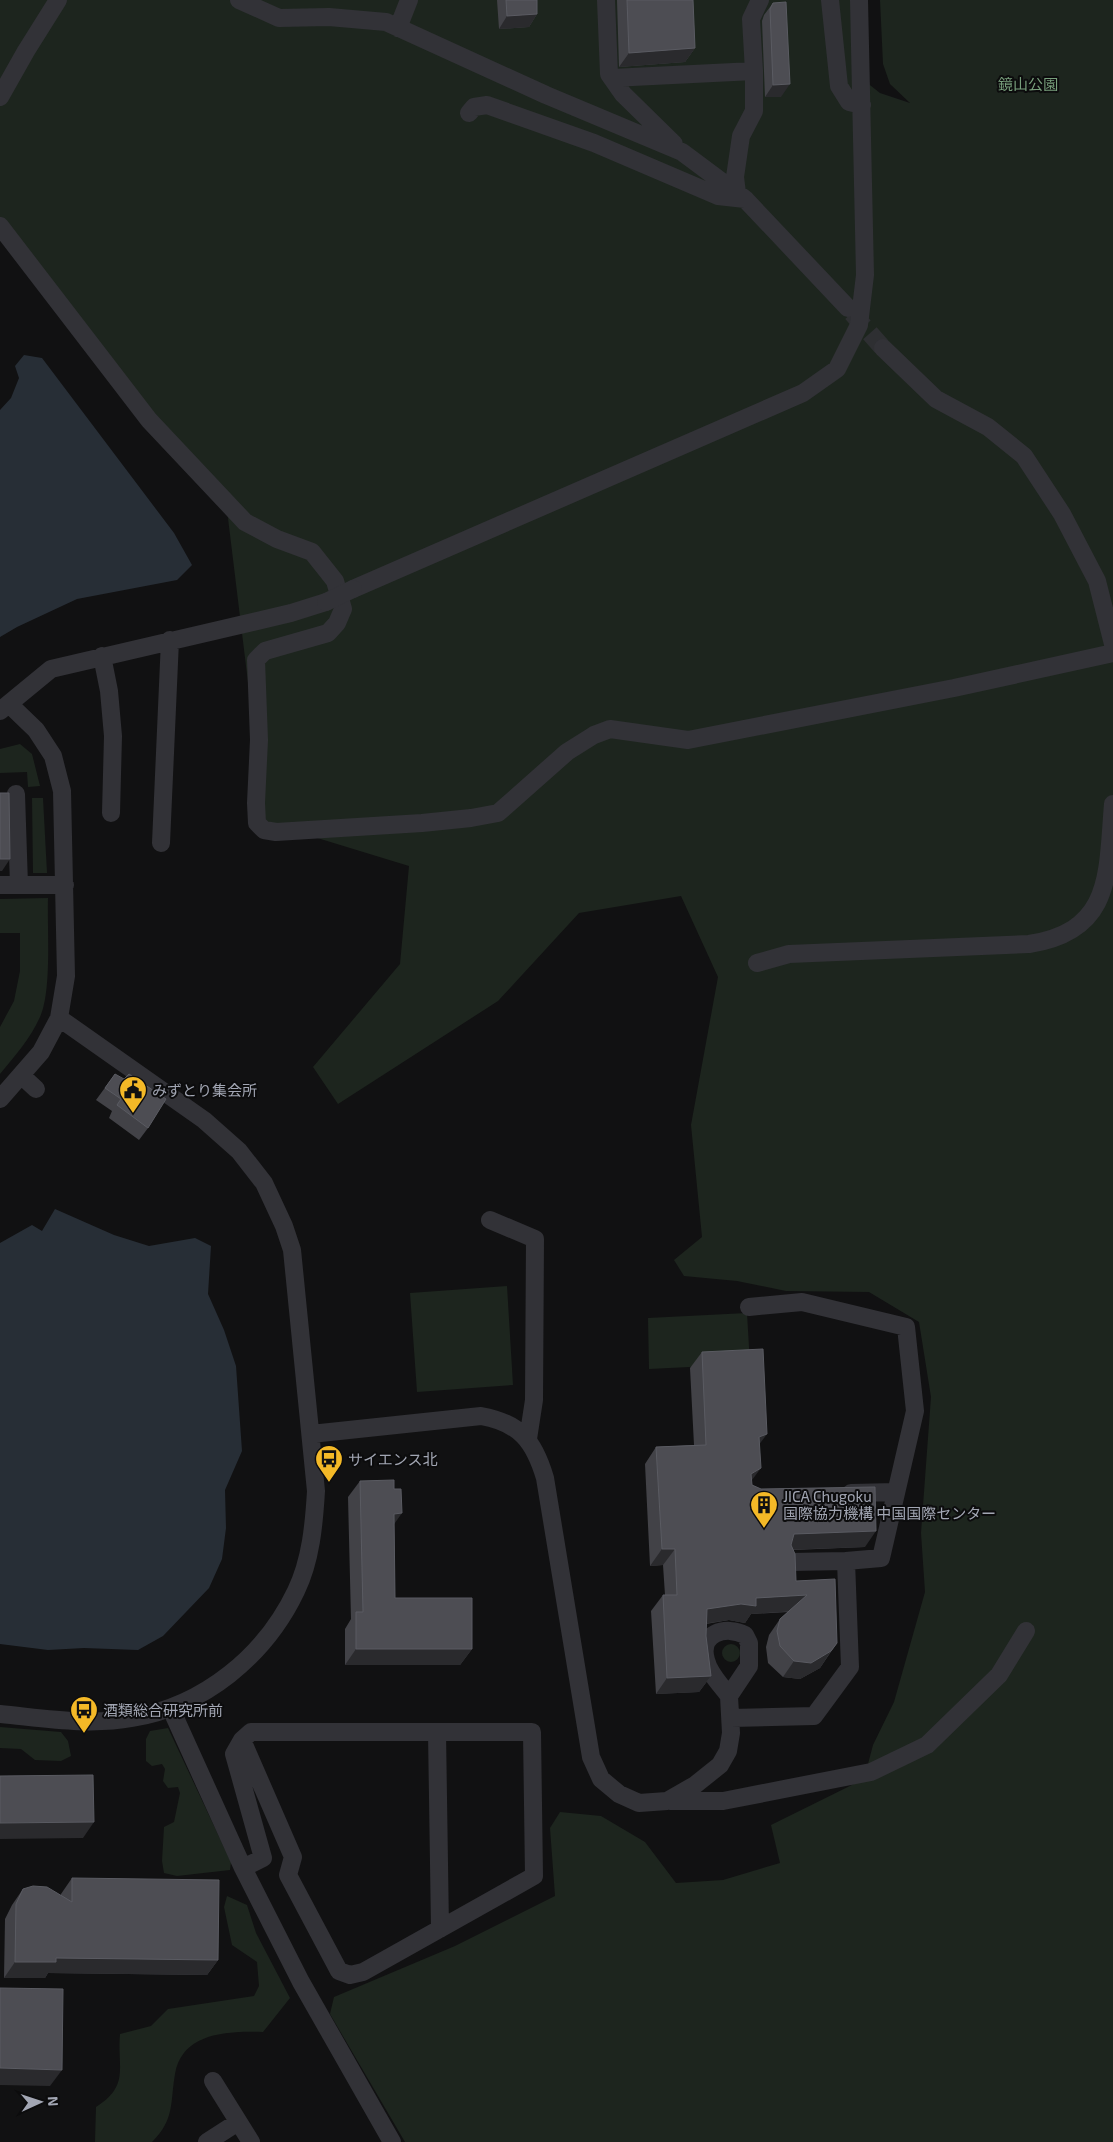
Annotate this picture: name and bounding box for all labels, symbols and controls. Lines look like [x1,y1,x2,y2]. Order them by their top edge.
park label: 鏡山公園 [998,75,1058,93]
public building icon: みずとり集会所 [118,1075,148,1114]
place label: みずとり集会所 [152,1081,257,1099]
bus stop icon: サイエンス北 [314,1444,344,1483]
place label: サイエンス北 [348,1450,438,1468]
place label: JICA Chugoku 国際協力機構 中国国際センター [783,1487,996,1522]
building icon: JICA Chugoku 国際協力機構 中国国際センター [749,1490,779,1529]
bus stop icon: 酒類総合研究所前 [69,1695,99,1734]
place label: 酒類総合研究所前 [103,1701,223,1719]
north arrow [15,2077,65,2127]
text: N [45,2096,62,2107]

